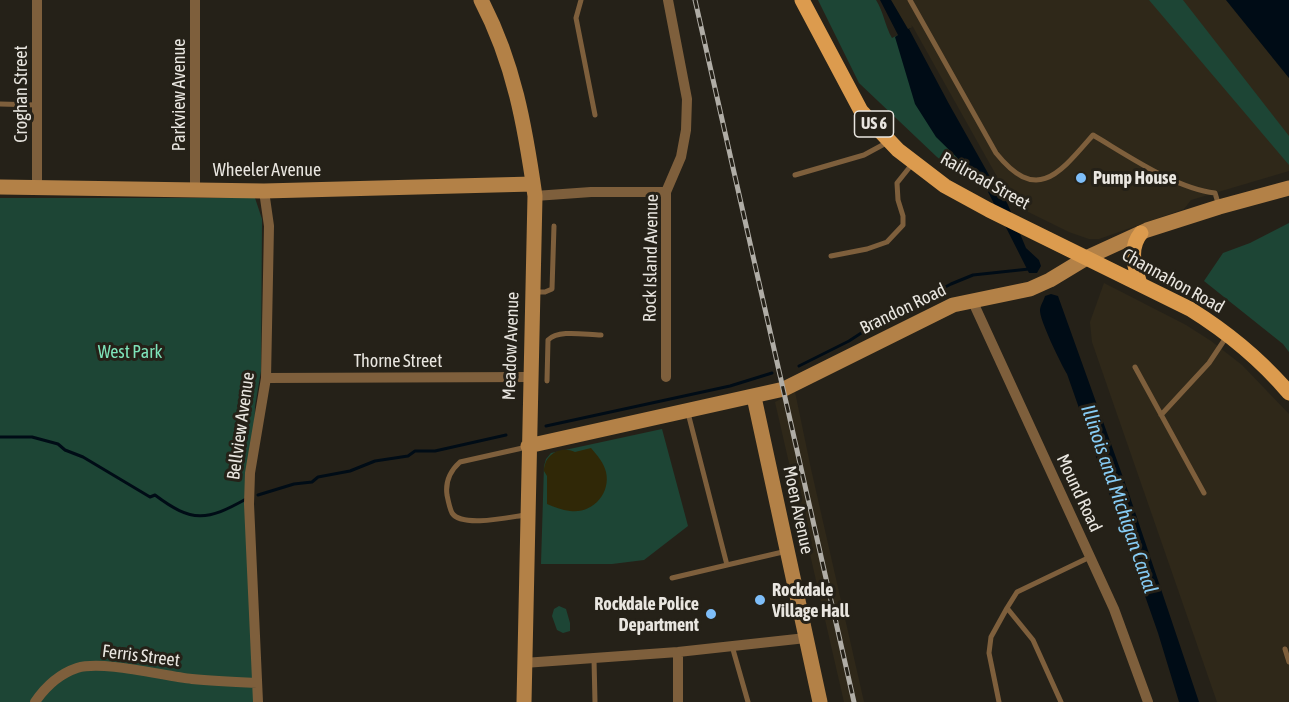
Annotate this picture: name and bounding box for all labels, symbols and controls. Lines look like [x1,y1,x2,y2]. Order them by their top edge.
street label: Parkview Avenue [168,39,190,151]
street label: Croghan Street [10,45,32,143]
road number: US 6 [854,111,894,137]
street label: Railroad Street [937,148,1033,214]
street label: Wheeler Avenue [213,159,321,181]
place label: Pump House [1093,167,1177,189]
marker: Pump House [1074,171,1088,185]
street label: Rock Island Avenue [639,194,663,322]
street label: Channahon Road [1118,244,1228,318]
street label: Brandon Road [856,279,950,339]
street label: Meadow Avenue [498,291,524,401]
park label: West Park [98,341,162,363]
street label: Thorne Street [354,350,442,372]
street label: Bellview Avenue [223,371,259,481]
water label: Illinois and Michigan Canal [1075,401,1163,597]
street label: Mound Road [1052,451,1106,535]
street label: Moen Avenue [778,464,818,556]
place label: Rockdale Village Hall [772,579,849,622]
place label: Rockdale Police Department [594,593,699,636]
marker: Rockdale Village Hall [753,593,767,607]
marker: Rockdale Police Department [704,607,718,621]
street label: Ferris Street [101,641,181,671]

